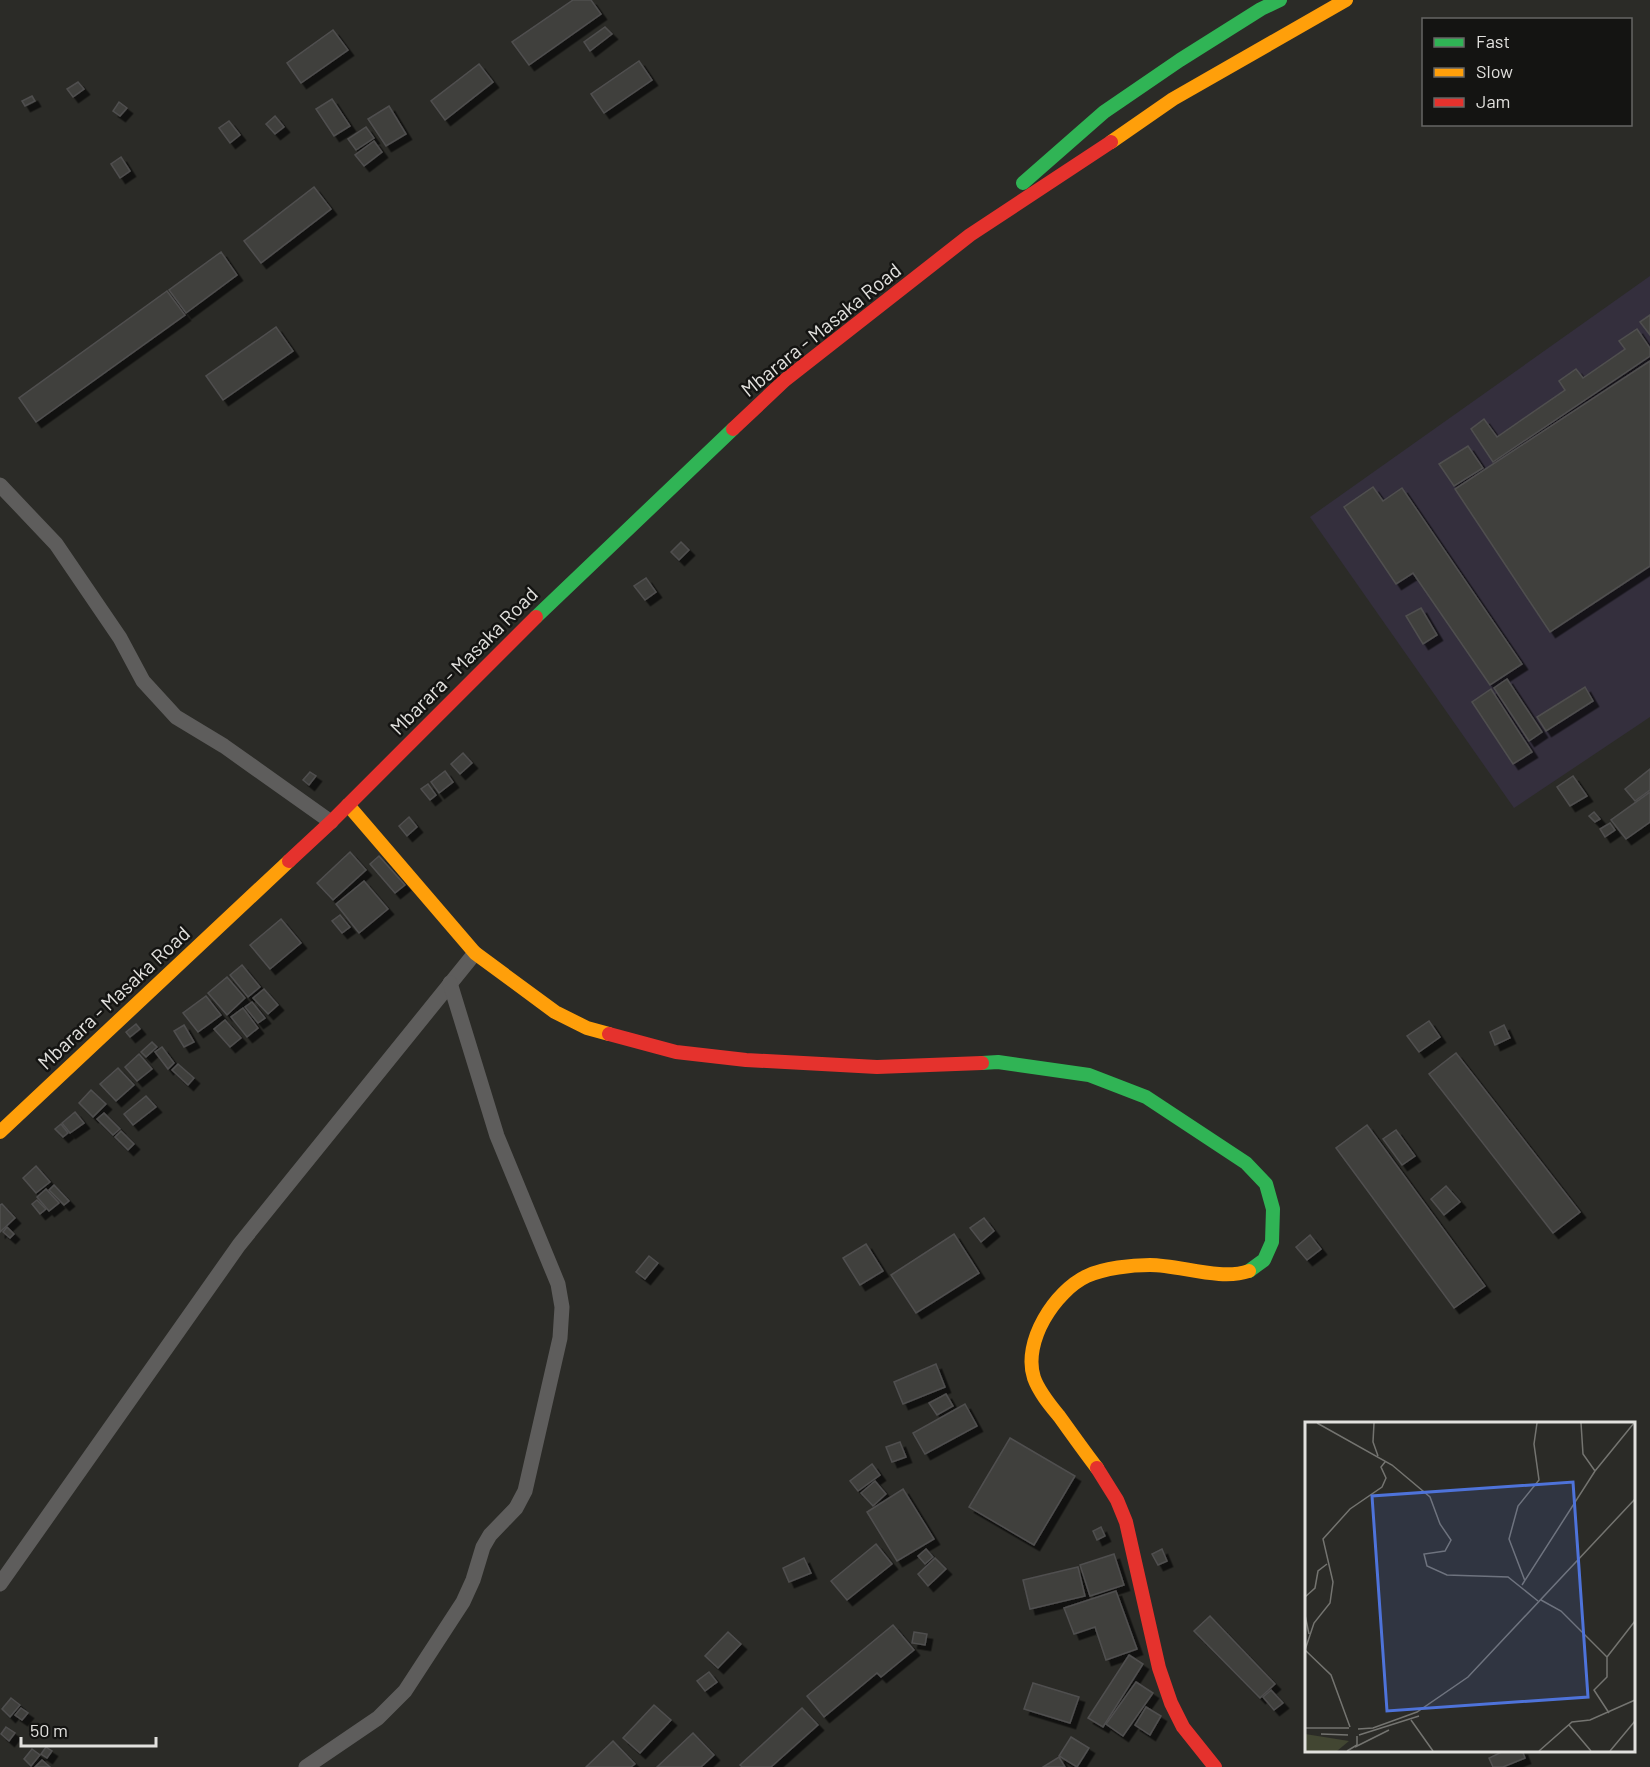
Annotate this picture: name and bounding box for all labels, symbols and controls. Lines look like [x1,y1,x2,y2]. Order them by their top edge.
legend [1422,18,1632,126]
text: Fast [1476,30,1510,52]
text: Slow [1476,60,1513,82]
text: Jam [1476,90,1510,112]
street label: Mbarara - Masaka Road [736,257,905,401]
street label: Mbarara - Masaka Road [384,581,542,739]
street label: Mbarara - Masaka Road [32,921,194,1074]
inset map [1305,1422,1635,1752]
scale bar [21,1710,156,1748]
text: 50 m [30,1719,68,1741]

